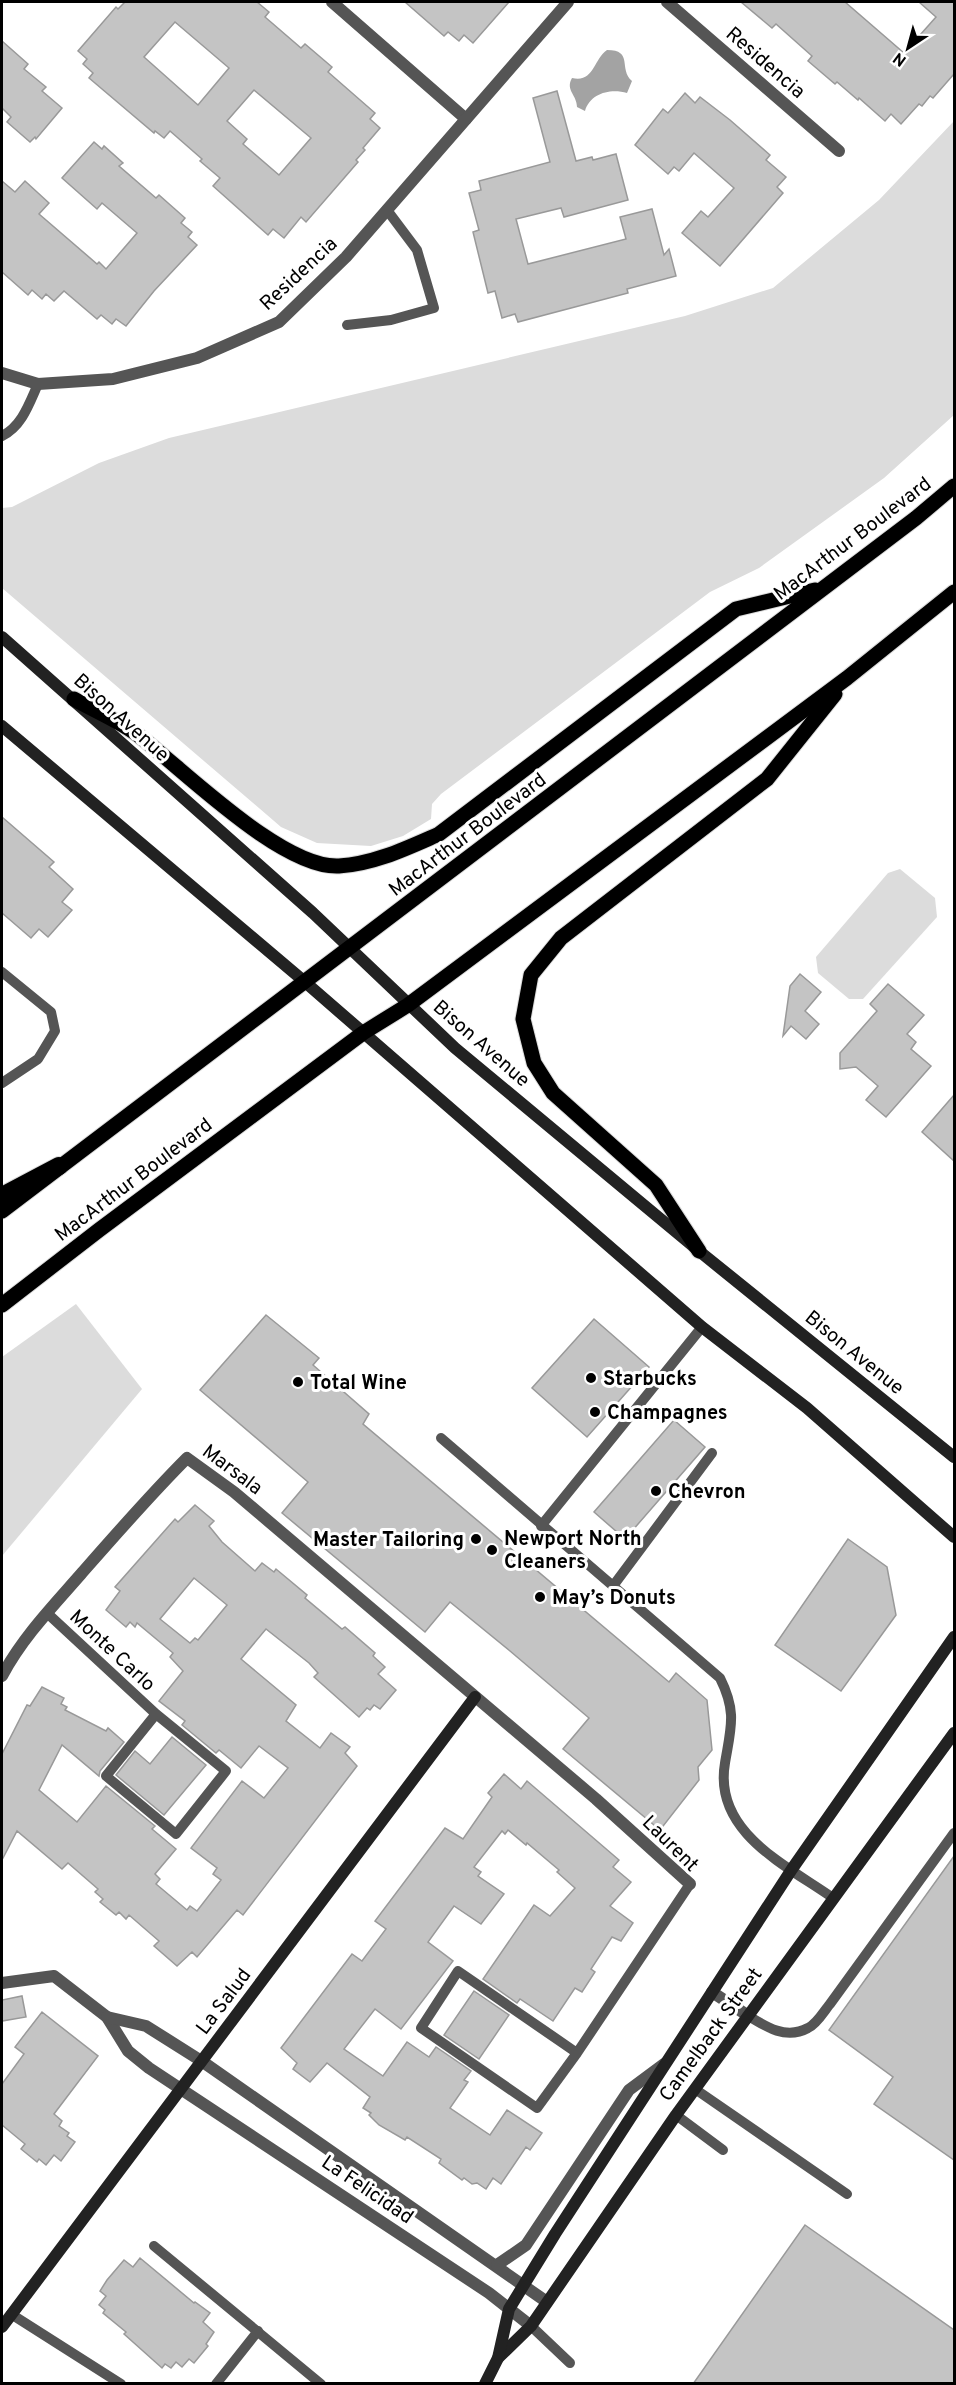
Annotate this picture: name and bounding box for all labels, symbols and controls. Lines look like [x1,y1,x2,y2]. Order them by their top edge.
north arrow [878,18,938,78]
street label: Residencia [719,22,810,105]
text: N [890,47,911,70]
street label: Residencia [255,232,344,317]
street label: MacArthur Boulevard [769,472,937,607]
street label: Bison Avenue [67,669,174,768]
street label: MacArthur Boulevard [384,768,552,903]
street label: Bison Avenue [427,995,535,1094]
street label: MacArthur Boulevard [50,1113,218,1248]
street label: Bison Avenue [799,1306,909,1402]
place label: Starbucks [603,1367,697,1393]
place label: Total Wine [310,1371,407,1397]
marker: Starbucks [584,1371,598,1385]
marker: Total Wine [291,1375,305,1389]
place label: Champagnes [607,1401,728,1427]
marker: Champagnes [588,1405,602,1419]
street label: Marsala [196,1439,267,1502]
place label: Chevron [668,1480,745,1506]
marker: Chevron [649,1484,663,1498]
place label: Newport North Cleaners [504,1527,642,1576]
place label: Master Tailoring [313,1528,464,1554]
marker: Master Tailoring [469,1532,483,1546]
marker: Newport North Cleaners [485,1543,499,1557]
place label: May’s Donuts [552,1586,676,1612]
marker: May’s Donuts [533,1590,547,1604]
street label: Monte Carlo [63,1605,160,1698]
street label: Laurent [636,1811,703,1878]
street label: Camelback Street [654,1963,769,2107]
street label: La Salud [191,1964,258,2041]
street label: La Felicidad [316,2150,418,2231]

